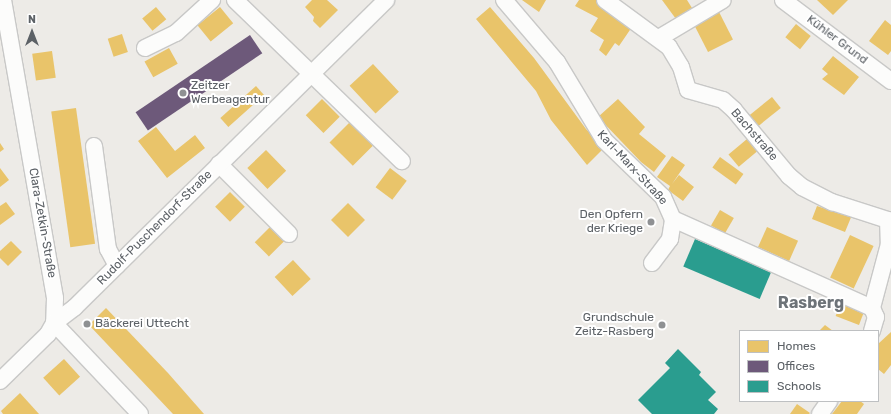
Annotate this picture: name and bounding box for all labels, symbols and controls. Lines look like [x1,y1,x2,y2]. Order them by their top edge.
north arrow [12,12,52,52]
street label: Kühler Grund [804,12,870,68]
text: N [28,13,36,26]
place label: Zeitzer Werbeagentur [191,79,270,107]
marker: Zeitzer Werbeagentur [178,88,188,98]
street label: Bachstraße [727,106,781,164]
street label: Karl-Marx-Straße [594,128,670,208]
street label: Clara-Zetkin-Straße [25,167,59,279]
street label: Rudolf-Puschendorf-Straße [95,168,215,288]
place label: Den Opfern der Kriege [580,208,643,236]
marker: Den Opfern der Kriege [646,217,656,227]
district label: Rasberg [778,293,844,313]
place label: Grundschule Zeitz-Rasberg [575,311,654,339]
place label: Bäckerei Uttecht [95,317,189,331]
marker: Bäckerei Uttecht [82,319,92,329]
marker: Grundschule Zeitz-Rasberg [657,320,667,330]
legend [739,330,879,402]
text: Homes [777,339,816,353]
text: Offices [777,359,815,373]
text: Schools [777,379,821,393]

